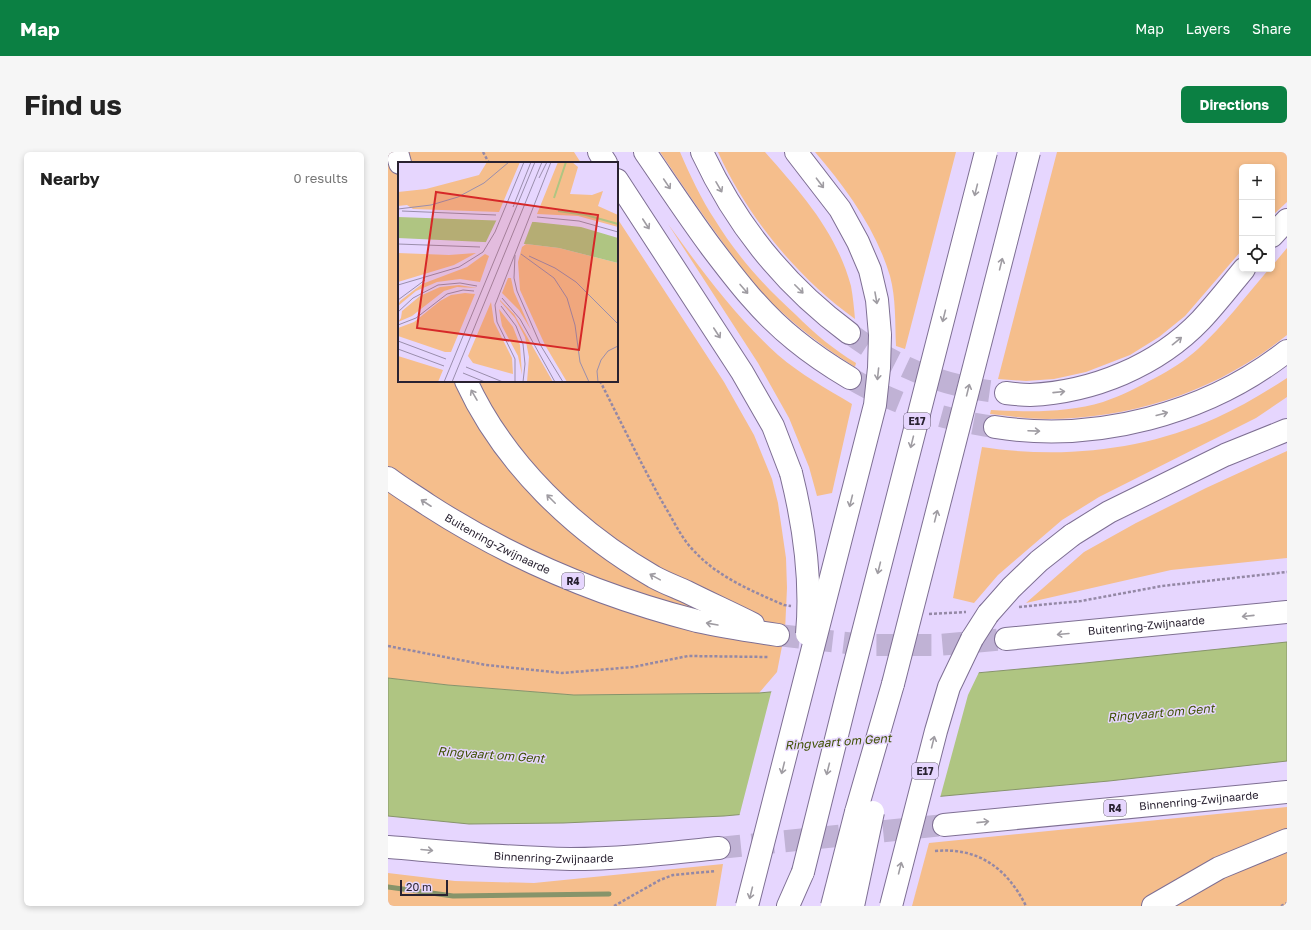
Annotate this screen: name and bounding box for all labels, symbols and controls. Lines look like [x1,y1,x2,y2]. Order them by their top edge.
text: Map [20,17,60,40]
text: Map [1135,20,1164,37]
text: Layers [1186,20,1230,37]
text: Share [1252,20,1291,37]
button: Directions [1181,86,1287,123]
text: Find us [24,88,122,121]
inset map [398,162,618,382]
map controls [1239,164,1275,272]
button: + [1239,164,1275,200]
text: Nearby [40,168,100,189]
text: 0 results [293,170,348,186]
one-way arrow [816,177,824,188]
one-way arrow [663,178,671,189]
one-way arrow [716,181,724,193]
one-way arrow [972,183,980,196]
button: − [1239,200,1275,236]
one-way arrow [642,218,650,229]
button: locate [1239,236,1275,272]
one-way arrow [997,258,1005,271]
one-way arrow [739,284,749,294]
one-way arrow [794,284,804,294]
one-way arrow [873,291,881,304]
one-way arrow [940,309,947,322]
one-way arrow [713,327,721,338]
one-way arrow [1171,337,1182,346]
one-way arrow [874,367,882,380]
one-way arrow [965,384,972,397]
one-way arrow [1052,388,1065,396]
one-way arrow [469,390,477,402]
one-way arrow [1155,410,1168,418]
road number: E17 [904,413,930,429]
one-way arrow [1027,427,1040,434]
one-way arrow [907,435,915,448]
one-way arrow [546,494,556,504]
one-way arrow [846,494,854,507]
one-way arrow [420,499,432,507]
one-way arrow [932,509,940,522]
street label: Buitenring-Zwijnaarde [443,510,553,576]
one-way arrow [875,561,883,574]
one-way arrow [649,572,661,580]
road number: R4 [562,573,584,589]
one-way arrow [1242,612,1255,619]
street label: Buitenring-Zwijnaarde [1087,613,1205,637]
one-way arrow [706,619,719,627]
one-way arrow [1057,631,1070,638]
water label: Ringvaart om Gent [1107,700,1216,725]
water label: Ringvaart om Gent [784,730,893,753]
one-way arrow [929,736,937,749]
water label: Ringvaart om Gent [437,743,546,766]
one-way arrow [779,761,786,774]
one-way arrow [824,763,832,776]
road number: E17 [912,763,938,779]
street label: Binnenring-Zwijnaarde [1139,788,1259,812]
road number: R4 [1104,800,1126,816]
one-way arrow [976,818,989,825]
one-way arrow [420,847,433,854]
street label: Binnenring-Zwijnaarde [493,849,614,865]
one-way arrow [897,862,905,875]
scale bar [400,878,448,897]
text: 20 m [406,880,432,893]
one-way arrow [746,887,754,900]

